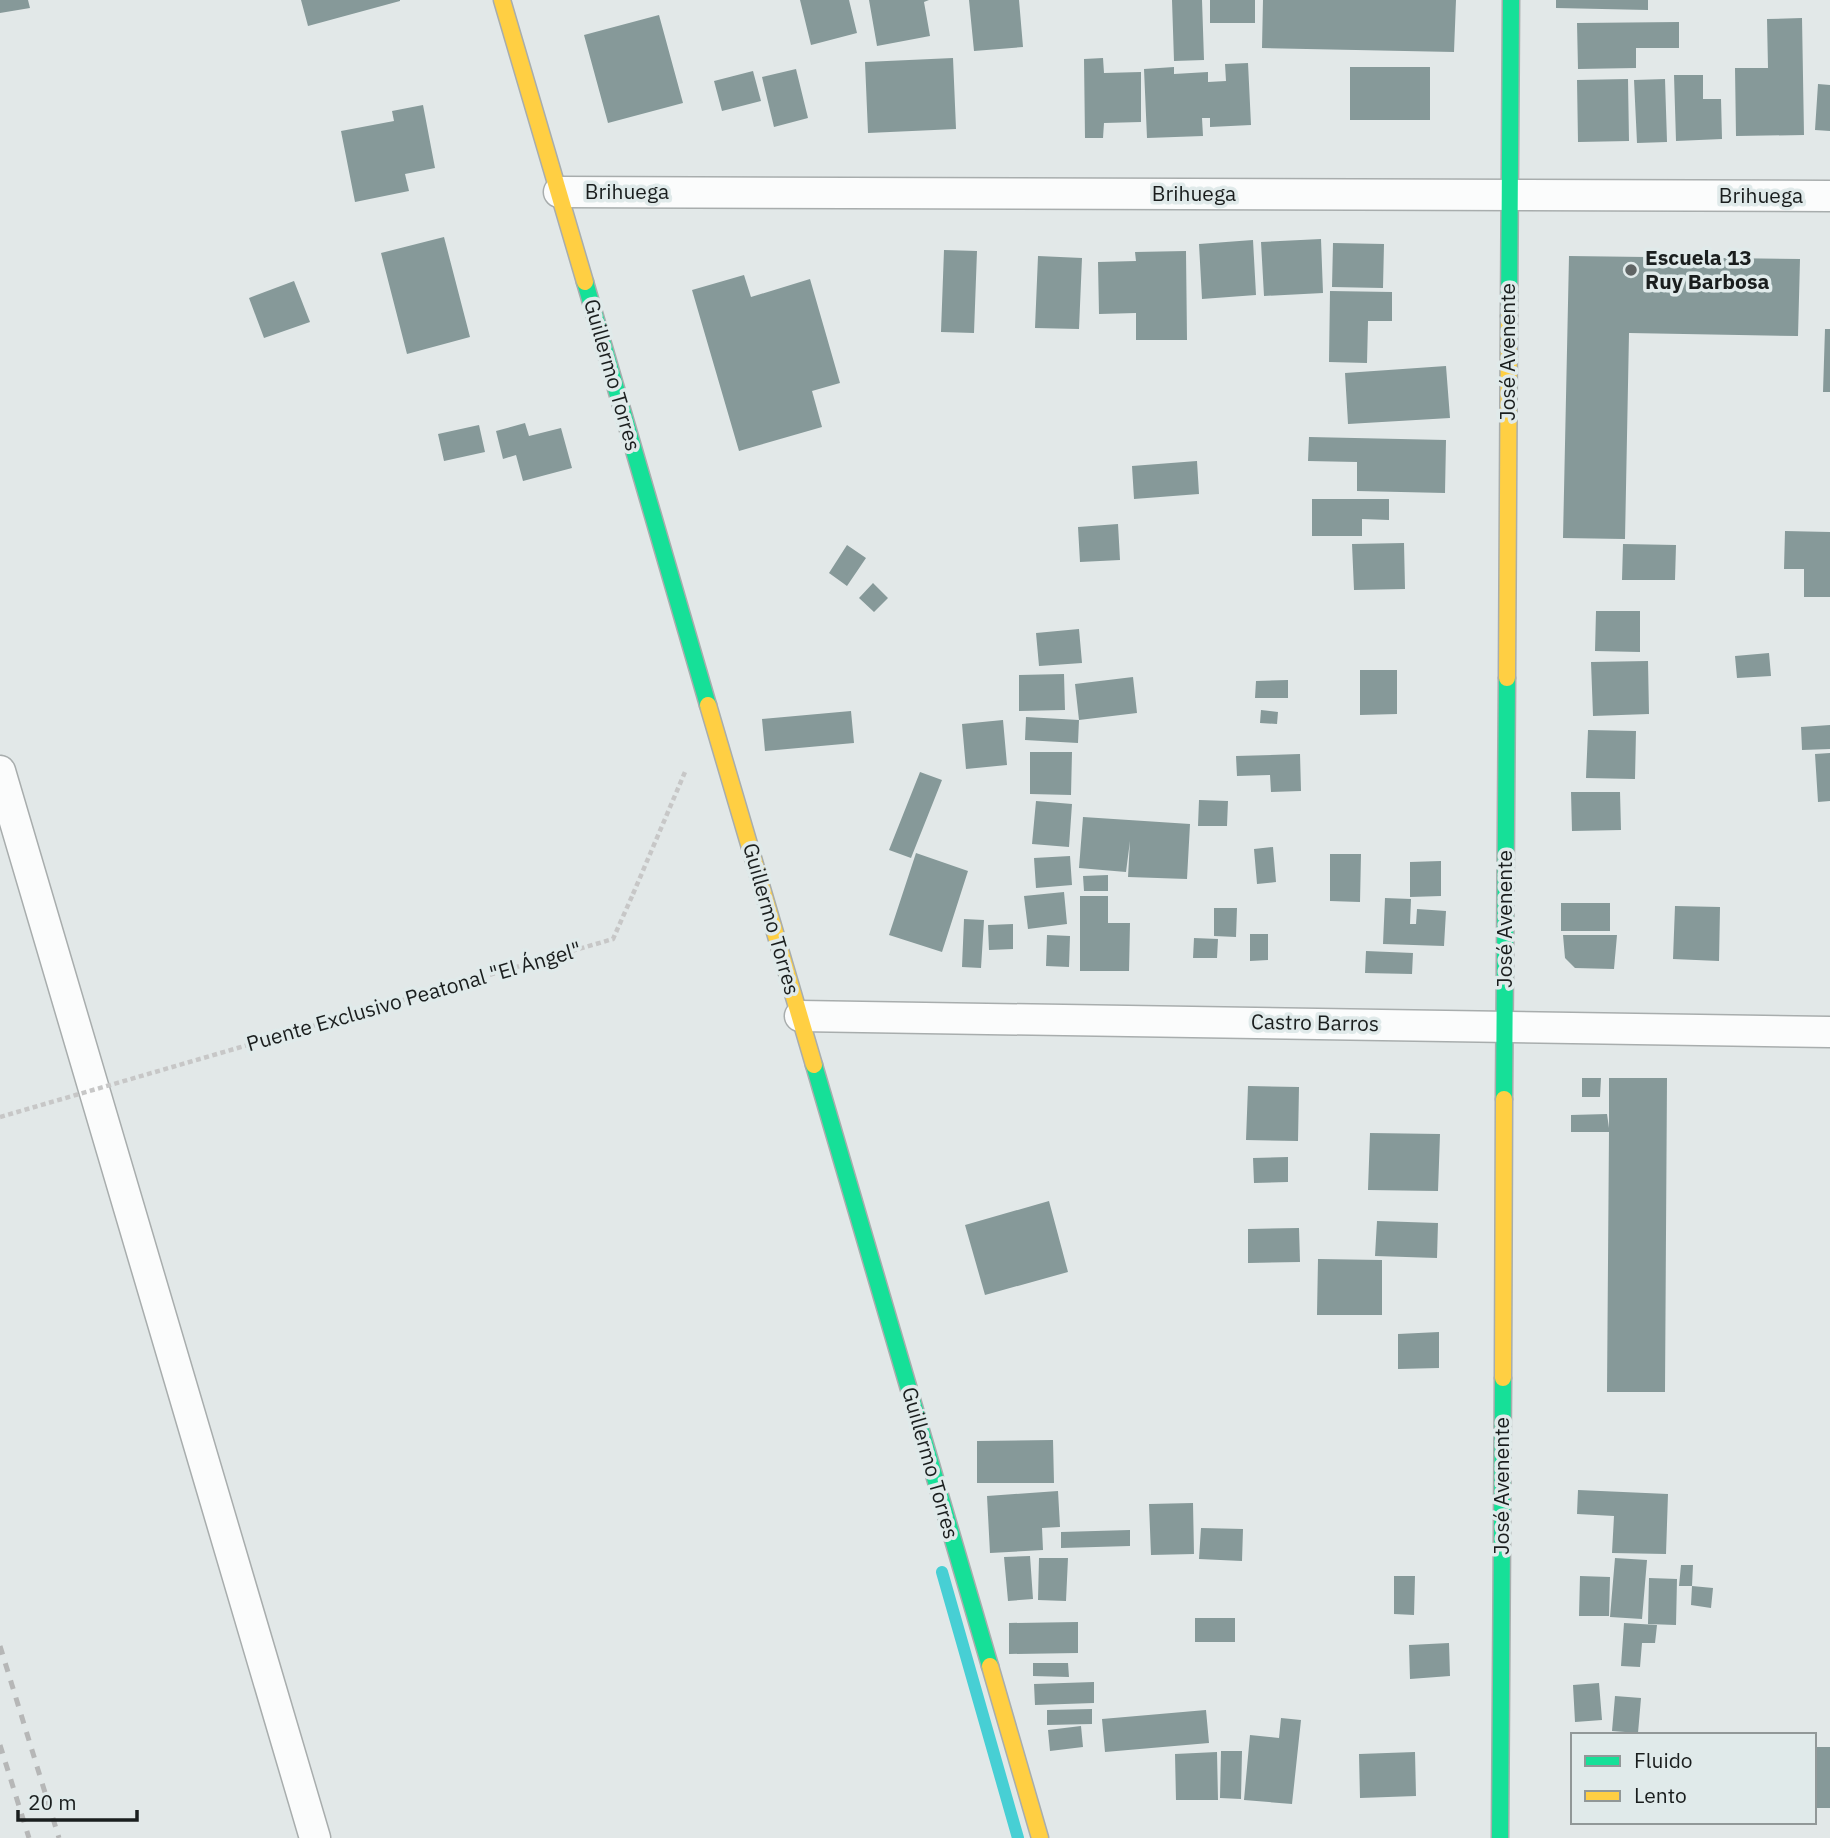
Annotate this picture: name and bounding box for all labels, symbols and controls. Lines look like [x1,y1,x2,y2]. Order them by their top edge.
street label: Brihuega [585,177,669,205]
street label: Brihuega [1152,179,1236,207]
street label: Brihuega [1719,181,1803,209]
place label: Escuela 13 Ruy Barbosa [1645,243,1769,295]
marker: Escuela 13 Ruy Barbosa [1623,262,1639,278]
street label: José Avenente [1493,283,1521,421]
street label: Guillermo Torres [578,295,648,454]
street label: Guillermo Torres [737,839,807,998]
street label: José Avenente [1490,850,1518,988]
street label: Puente Exclusivo Peatonal "El Ángel" [243,935,584,1057]
street label: Castro Barros [1251,1007,1379,1037]
street label: Guillermo Torres [896,1383,966,1542]
street label: José Avenente [1487,1417,1515,1555]
legend [1571,1733,1816,1824]
text: Fluido [1634,1746,1693,1774]
scale bar [18,1778,136,1822]
text: Lento [1634,1781,1687,1809]
text: 20 m [28,1788,77,1816]

